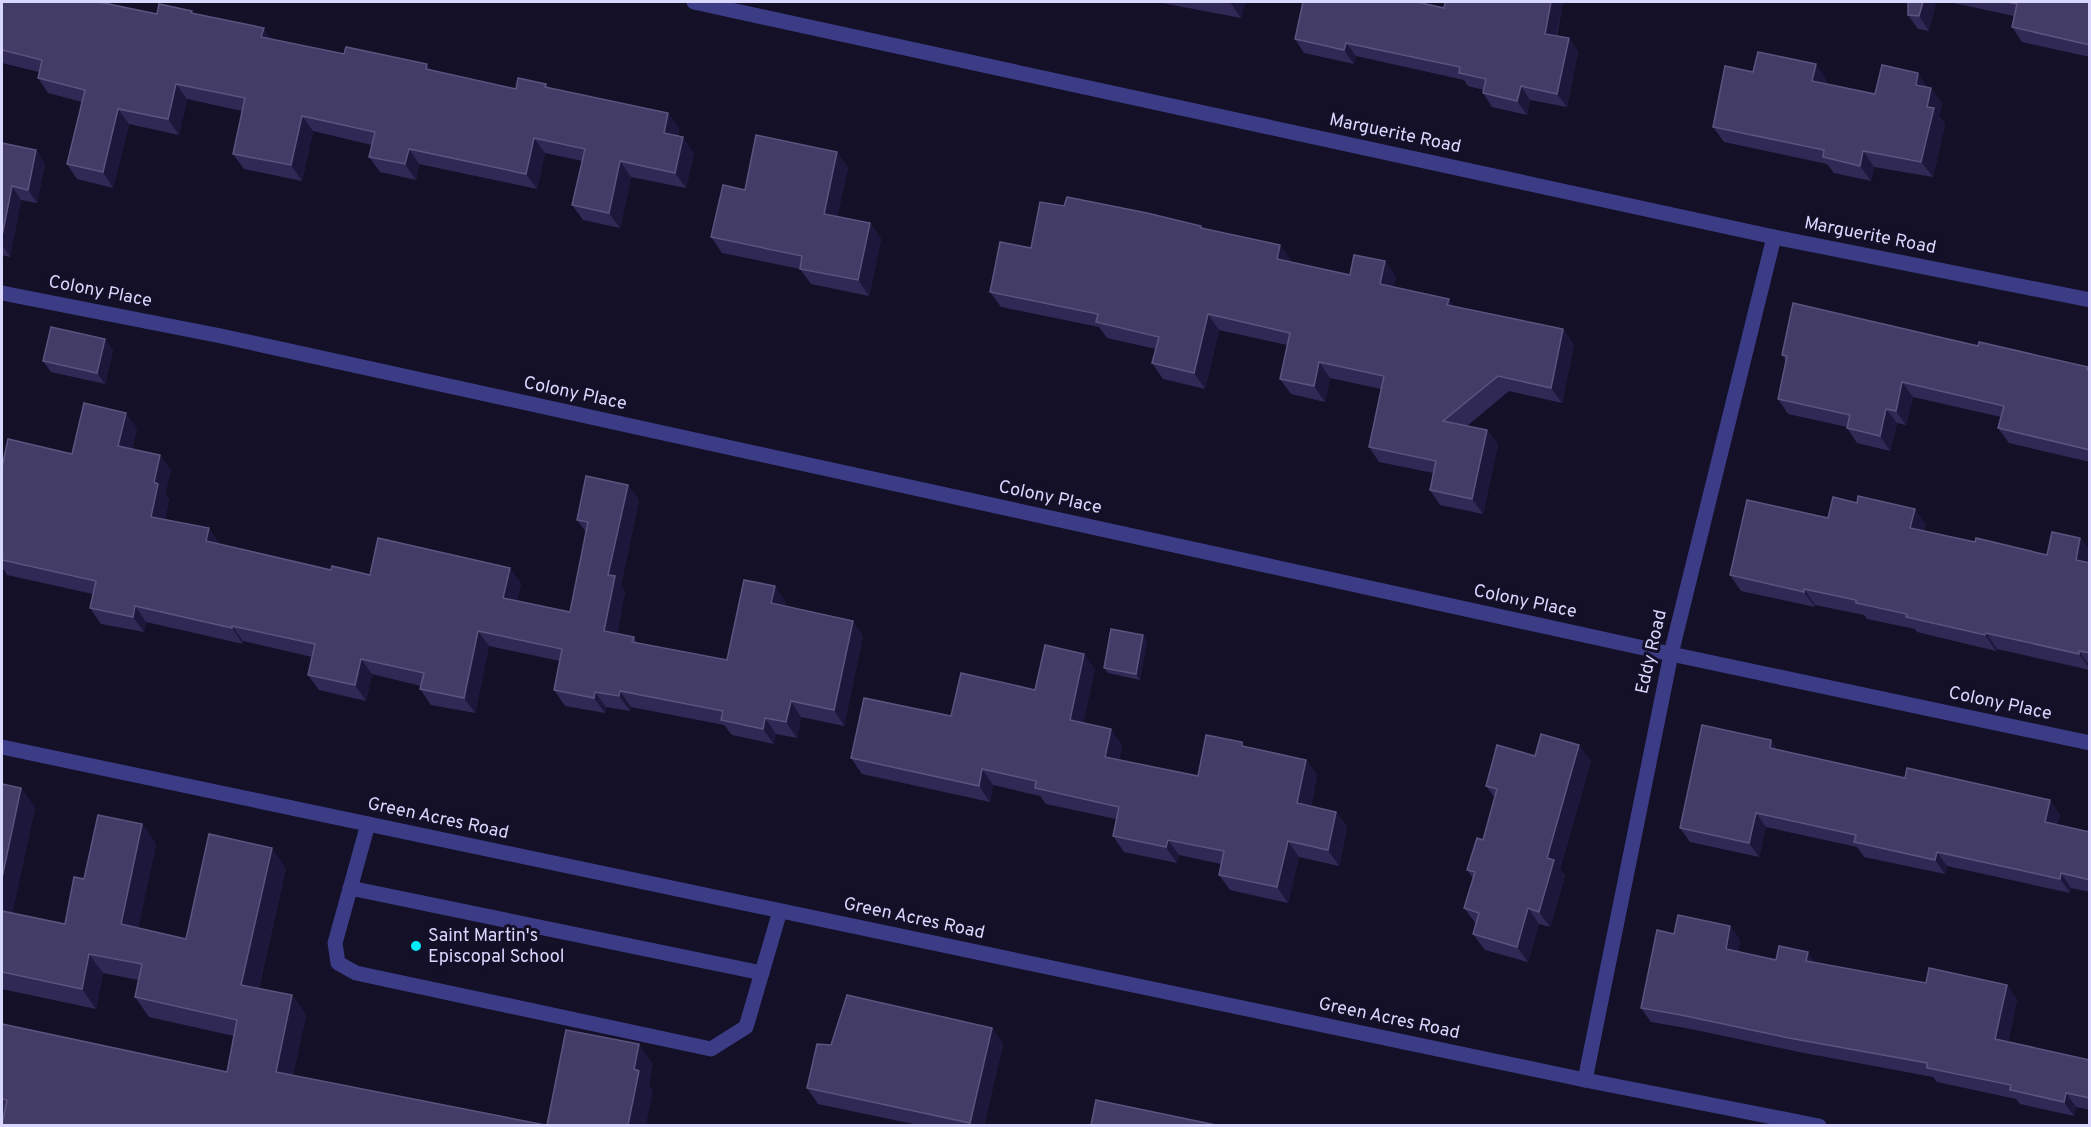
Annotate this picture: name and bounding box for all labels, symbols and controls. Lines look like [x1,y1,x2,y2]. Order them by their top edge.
street label: Marguerite Road [1327,109,1463,159]
street label: Marguerite Road [1802,212,1938,260]
street label: Colony Place [46,271,154,313]
street label: Colony Place [521,372,629,416]
street label: Colony Place [996,476,1104,520]
street label: Colony Place [1471,580,1579,624]
street label: Eddy Road [1631,608,1673,696]
street label: Colony Place [1946,682,2054,726]
street label: Green Acres Road [365,793,511,845]
street label: Green Acres Road [841,893,987,945]
place label: Saint Martin's Episcopal School [428,925,565,969]
marker: Saint Martin's Episcopal School [409,939,423,953]
street label: Green Acres Road [1316,993,1462,1045]

